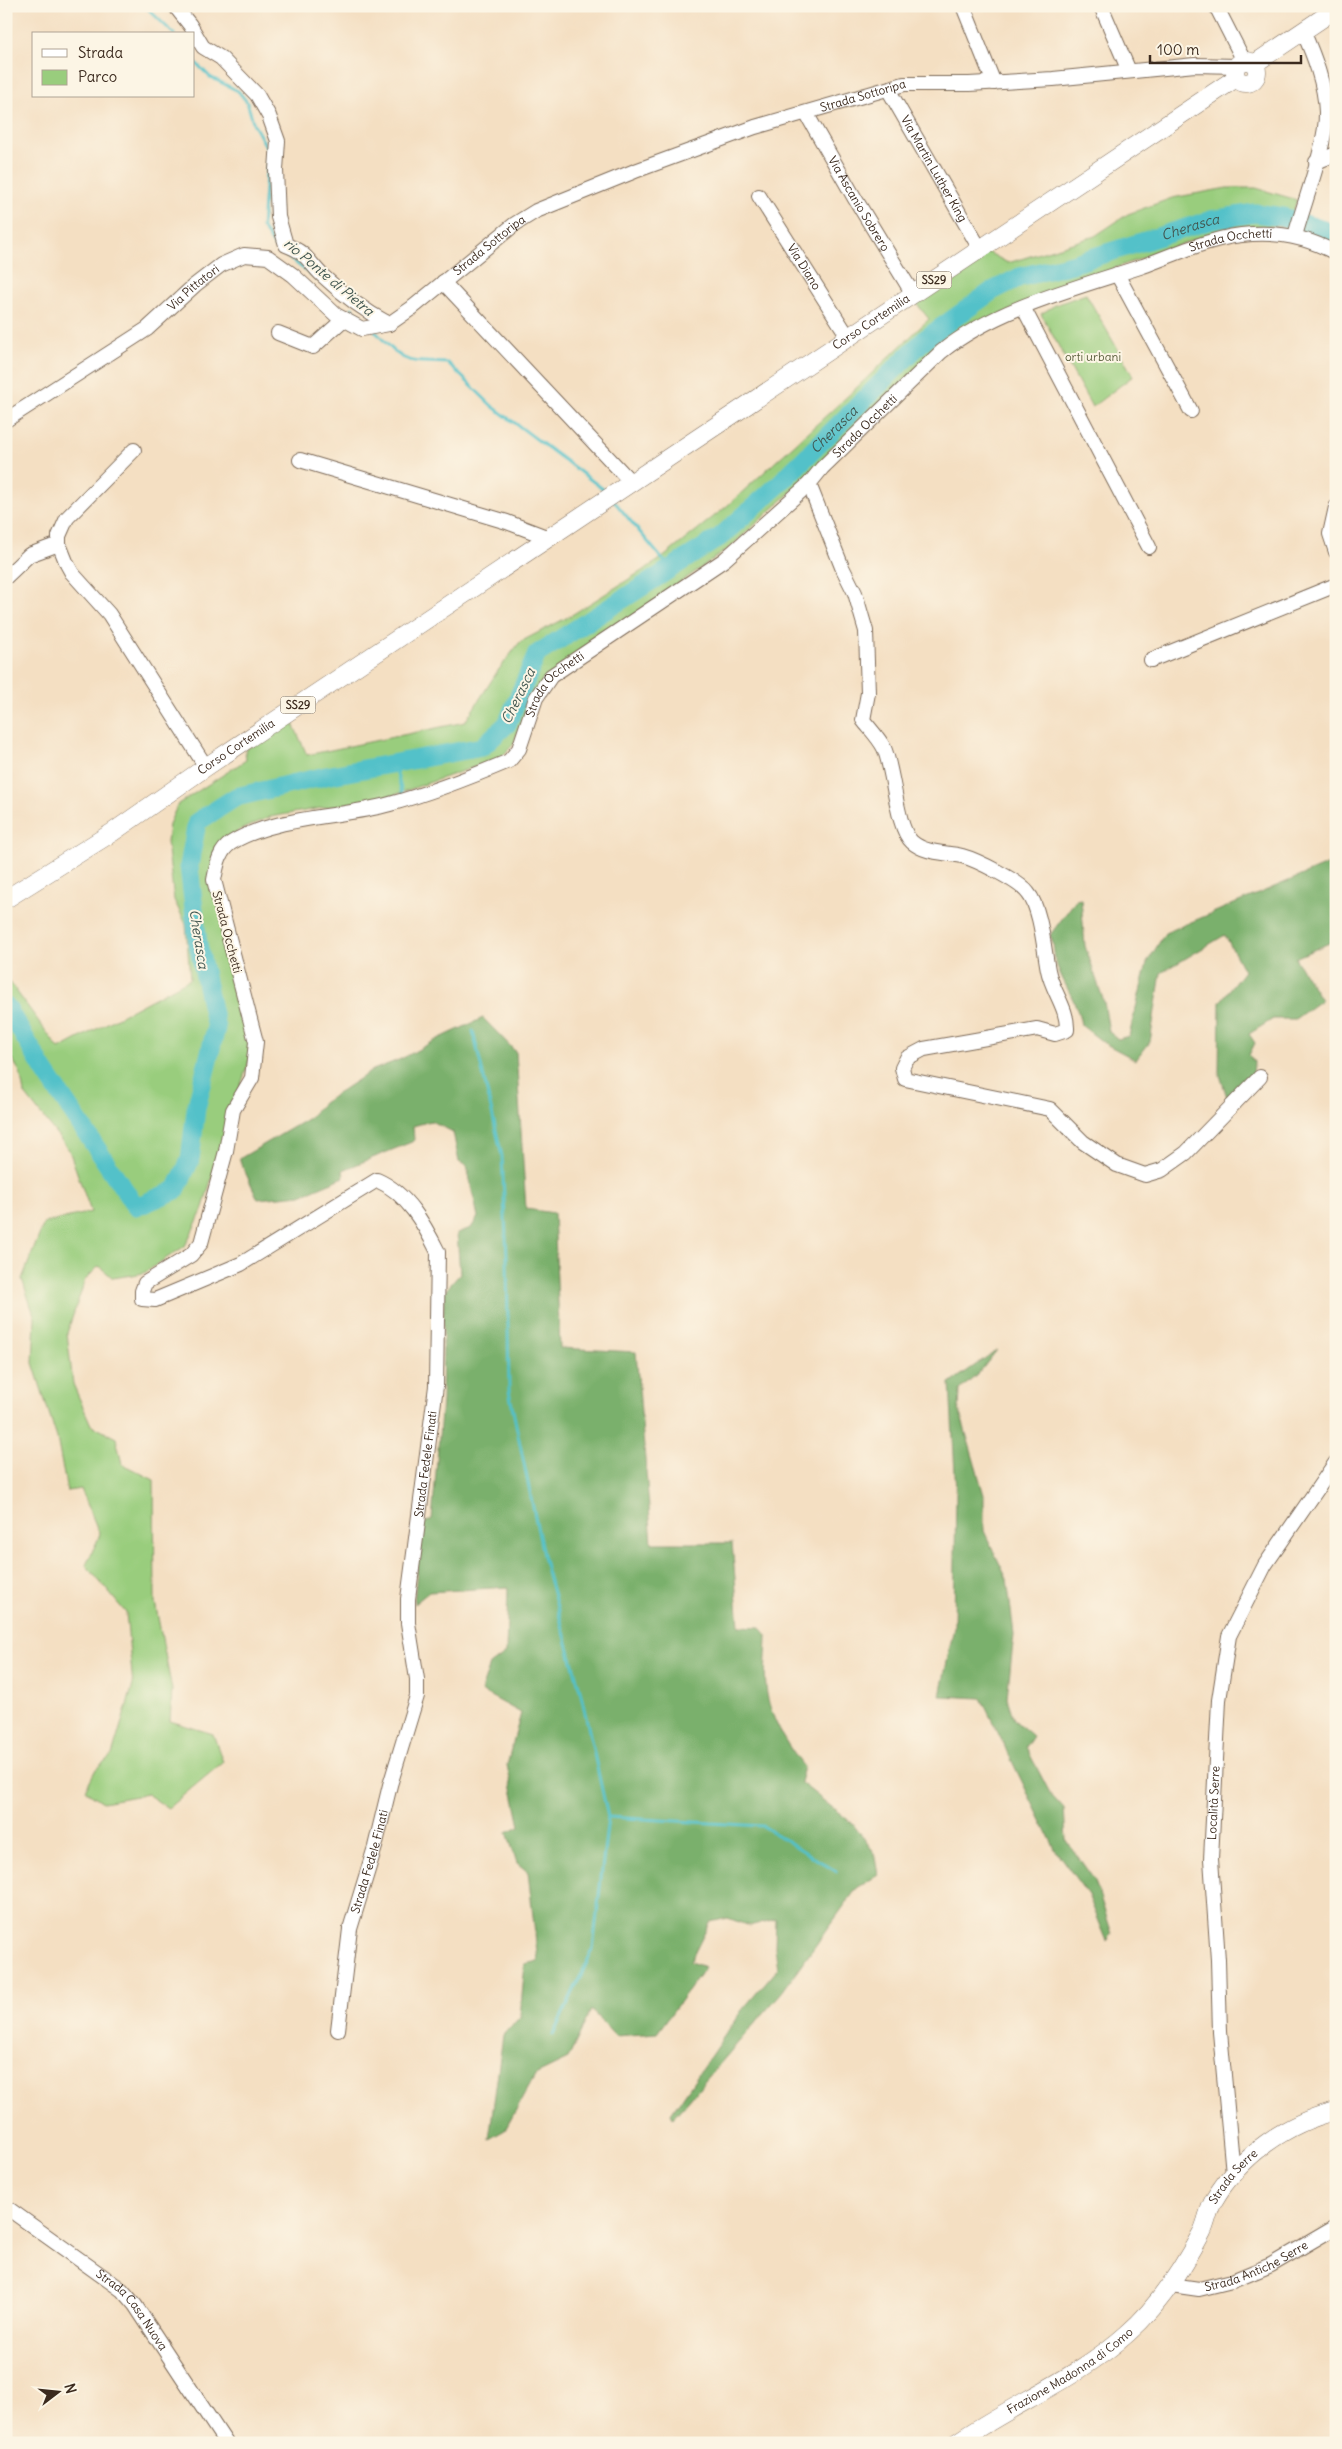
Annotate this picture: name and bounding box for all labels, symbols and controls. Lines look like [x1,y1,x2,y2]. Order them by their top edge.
legend [32,32,195,98]
scale bar [1150,32,1301,64]
text: 100 m [1157,40,1199,59]
text: Strada [78,43,123,62]
text: Parco [78,67,117,86]
street label: Strada Sottoripa [818,76,908,115]
street label: Via Martin Luther King [898,113,971,224]
street label: Via Ascanio Sobrero [825,153,893,254]
water label: Cherasca [1159,210,1221,244]
street label: Strada Sottoripa [450,211,528,278]
street label: Strada Occhetti [1187,226,1273,255]
water label: rio Ponte di Pietra [280,234,378,320]
street label: Via Diano [784,241,825,293]
street label: Via Pittatori [164,261,222,313]
road number: SS29 [916,272,952,288]
street label: Corso Cortemilia [829,290,913,353]
park label: orti urbani [1065,349,1121,364]
street label: Strada Occhetti [829,391,900,461]
water label: Cherasca [806,402,862,457]
street label: Strada Occhetti [522,648,587,719]
water label: Cherasca [497,664,540,727]
road number: SS29 [280,696,316,714]
street label: Corso Cortemilia [194,715,278,778]
street label: Strada Occhetti [209,889,246,975]
water label: Cherasca [185,908,213,971]
street label: Strada Fedele Finati [411,1410,440,1518]
street label: Località Serre [1204,1765,1223,1840]
street label: Strada Fedele Finati [347,1808,391,1915]
street label: Strada Serre [1205,2145,1260,2207]
street label: Strada Antiche Serre [1203,2237,1310,2294]
street label: Strada Casa Nuova [93,2266,171,2353]
street label: Frazione Madonna di Como [1004,2324,1136,2417]
north arrow [32,2366,82,2416]
text: N [61,2381,80,2396]

